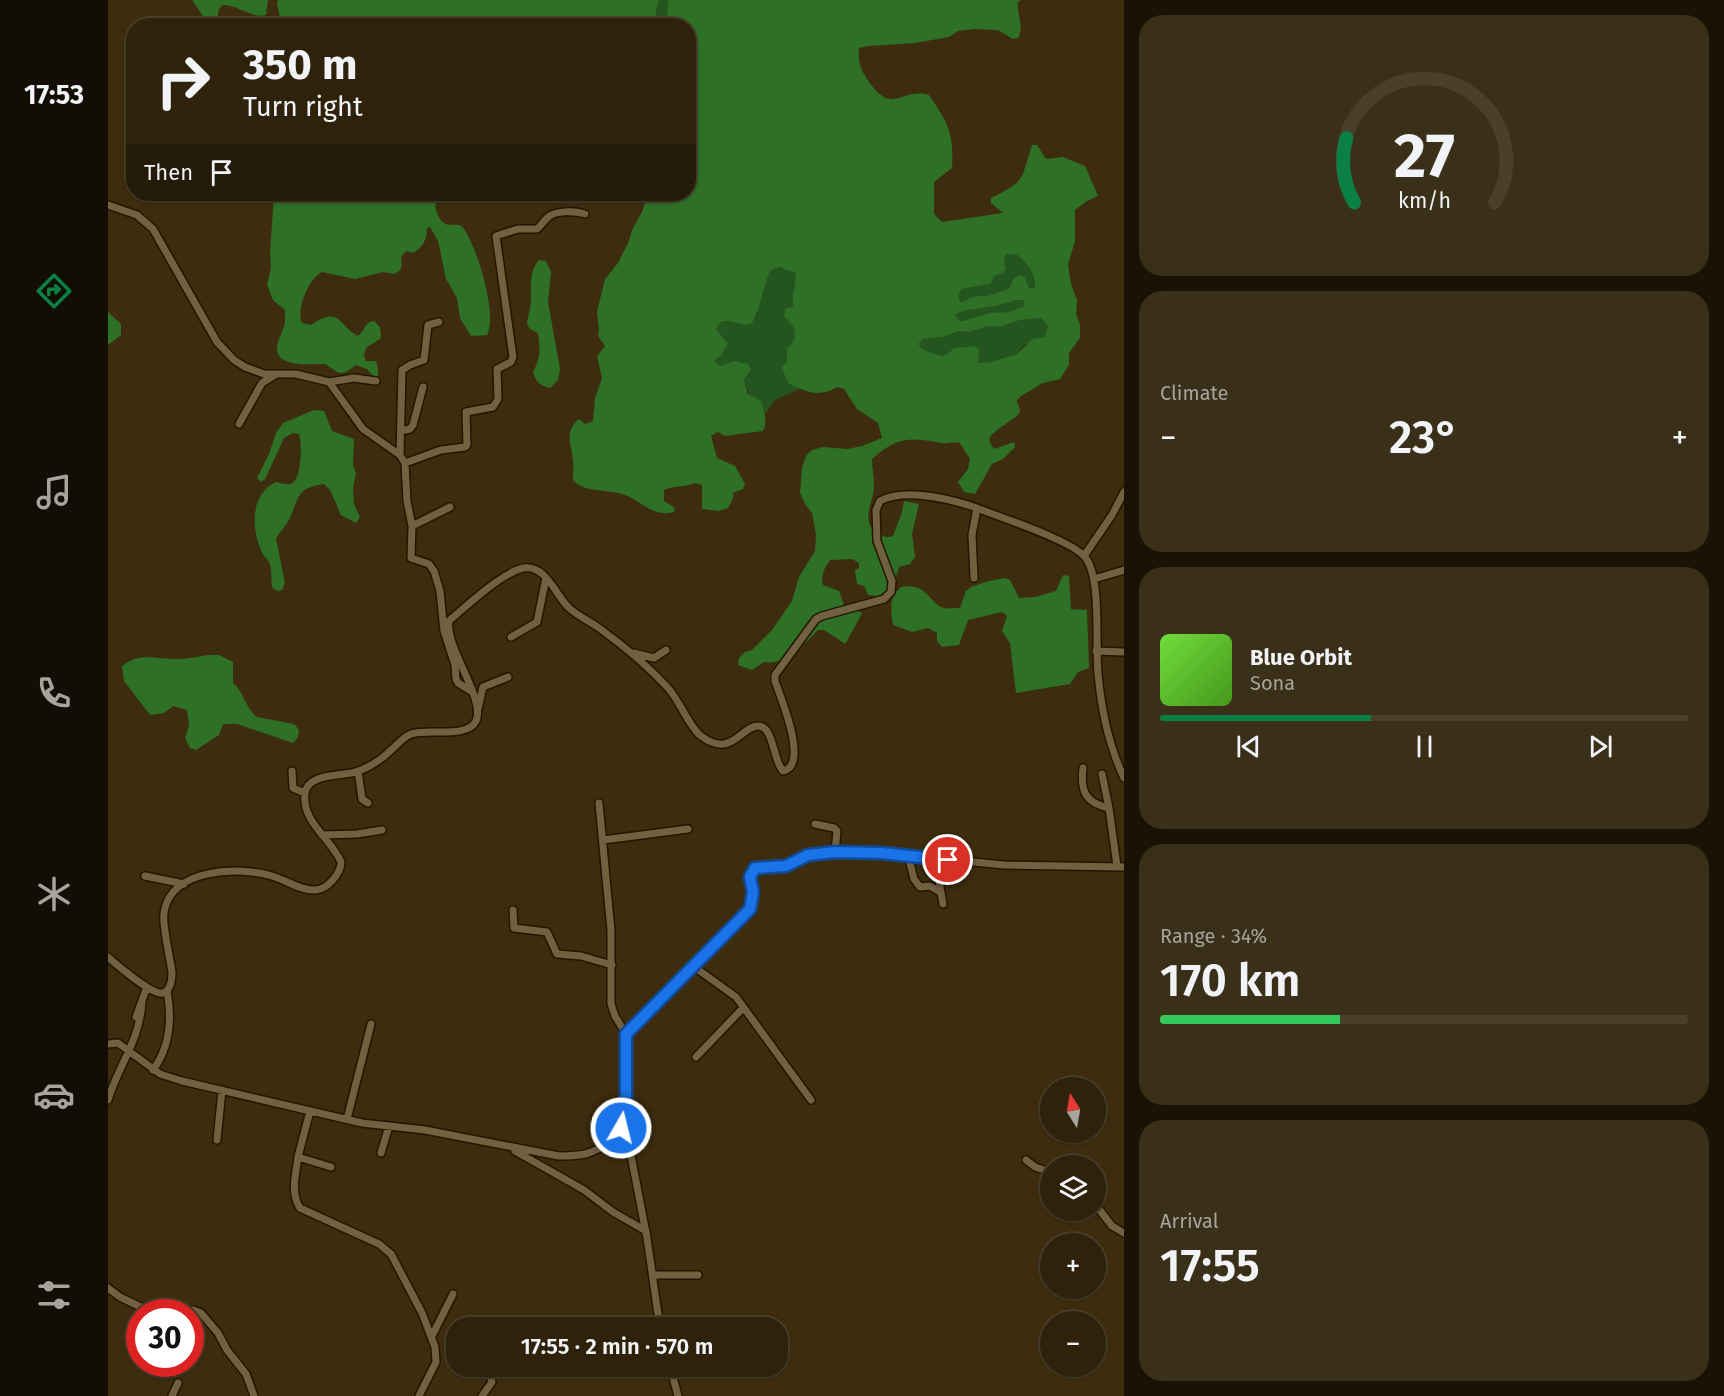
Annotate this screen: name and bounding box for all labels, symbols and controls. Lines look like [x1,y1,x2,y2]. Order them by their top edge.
text: 350 m [243,40,357,90]
icon: right [144,42,222,120]
text: 17:53 [24,79,84,111]
text: Turn right [243,91,363,123]
text: 27 [1394,119,1454,194]
icon: arrive [205,156,238,189]
text: Then [144,159,193,186]
text: km/h [1397,188,1451,214]
icon: directions [33,270,75,312]
text: Climate [1160,381,1228,405]
text: 23° [1389,411,1459,465]
text: − [1160,418,1177,458]
text: + [1672,418,1688,458]
icon: music [33,471,75,513]
text: Blue Orbit [1250,644,1352,671]
text: Sona [1250,671,1295,695]
icon: phone [33,672,75,714]
icon: previous [1232,730,1265,763]
icon: pause [1408,730,1441,763]
icon: next [1584,730,1617,763]
pin [922,834,973,885]
icon: arrive [931,843,964,876]
icon: climate [33,873,75,915]
text: Range · 34% [1160,924,1267,948]
text: 170 km [1160,954,1300,1008]
icon: car [33,1074,75,1116]
north arrow [1040,1077,1106,1143]
map controls [1040,1077,1106,1377]
position arrow [589,1096,653,1160]
button: layers [1040,1155,1106,1221]
text: Arrival [1160,1209,1219,1233]
button: + [1040,1233,1106,1299]
text: 17:55 [1160,1239,1260,1293]
icon: filters [33,1274,75,1316]
speed limit sign: 30 [126,1299,204,1377]
button: − [1040,1311,1106,1377]
text: 17:55 · 2 min · 570 m [521,1333,713,1360]

